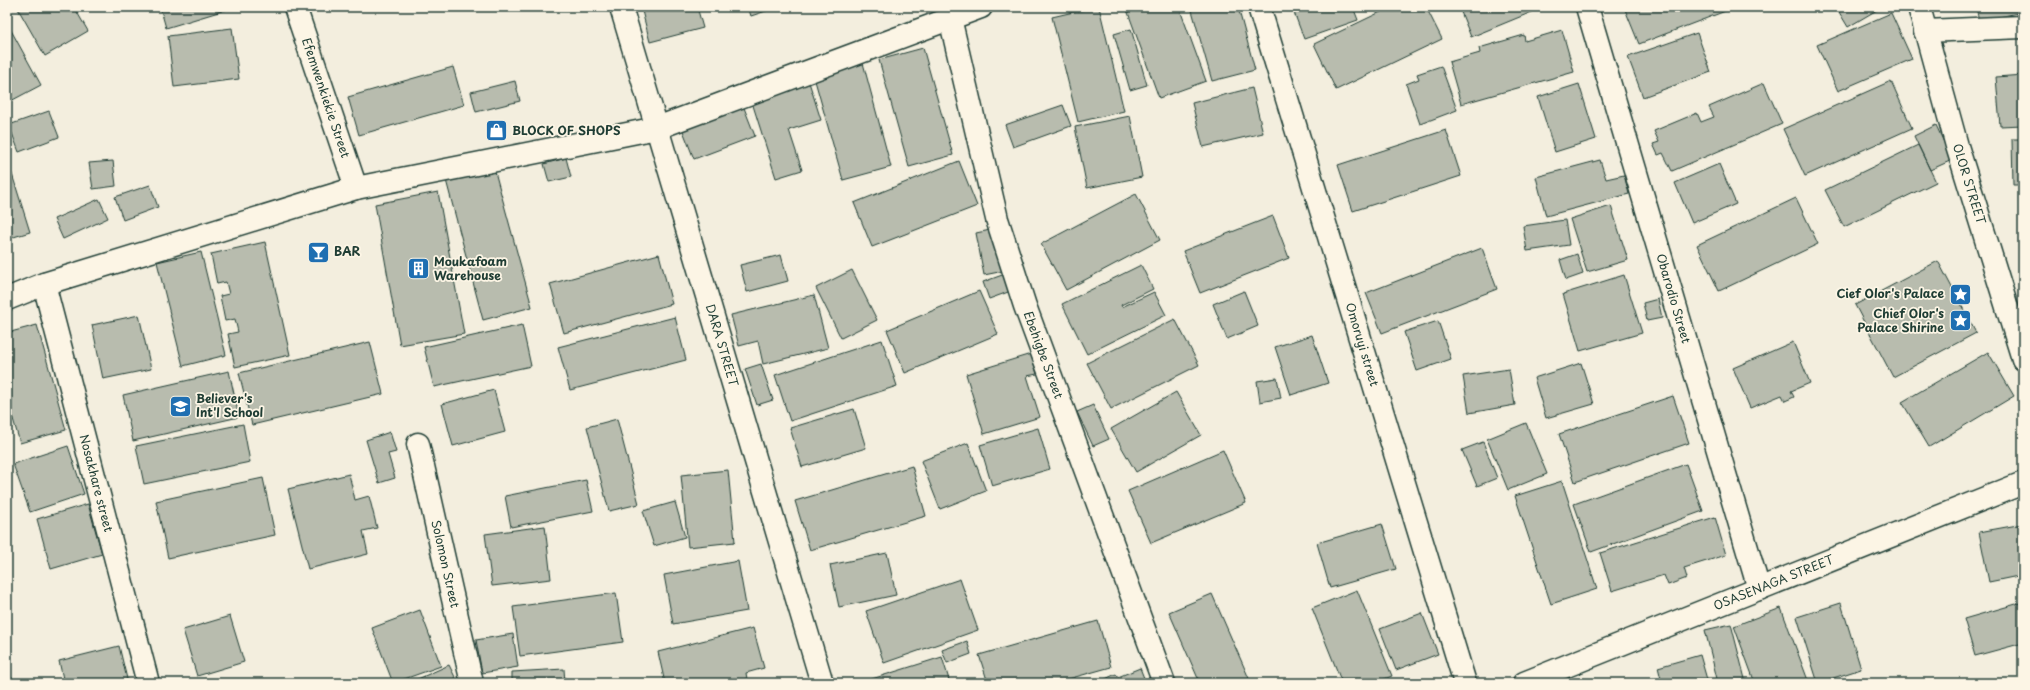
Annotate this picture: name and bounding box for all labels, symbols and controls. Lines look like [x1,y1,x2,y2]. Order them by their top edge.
street label: Efemwenkiekie Street [298,35,355,160]
shop icon: BLOCK OF SHOPS [483,118,509,144]
place label: BLOCK OF SHOPS [512,121,621,139]
street label: OLOR STREET [1949,141,1991,227]
bar icon: BAR [306,239,332,265]
place label: BAR [334,242,361,260]
street label: Obarodio Street [1652,251,1696,345]
place label: Moukafoam Warehouse [434,252,507,284]
building icon: Moukafoam Warehouse [406,256,432,282]
place icon: Cief Olor's Palace [1947,281,1973,307]
place label: Cief Olor's Palace [1836,284,1944,302]
street label: Omoruyi street [1342,300,1384,389]
street label: DARA STREET [702,302,744,389]
place label: Chief Olor's Palace Shirine [1857,304,1944,336]
street label: Ebehigbe Street [1020,308,1068,401]
place icon: Chief Olor's Palace Shirine [1947,308,1973,334]
place label: Believer's Int'l School [196,389,264,421]
school or university icon: Believer's Int'l School [168,393,194,419]
street label: Nosakhare street [76,432,118,534]
street label: Solomon Street [427,518,465,609]
street label: OSASENAGA STREET [1711,550,1837,614]

